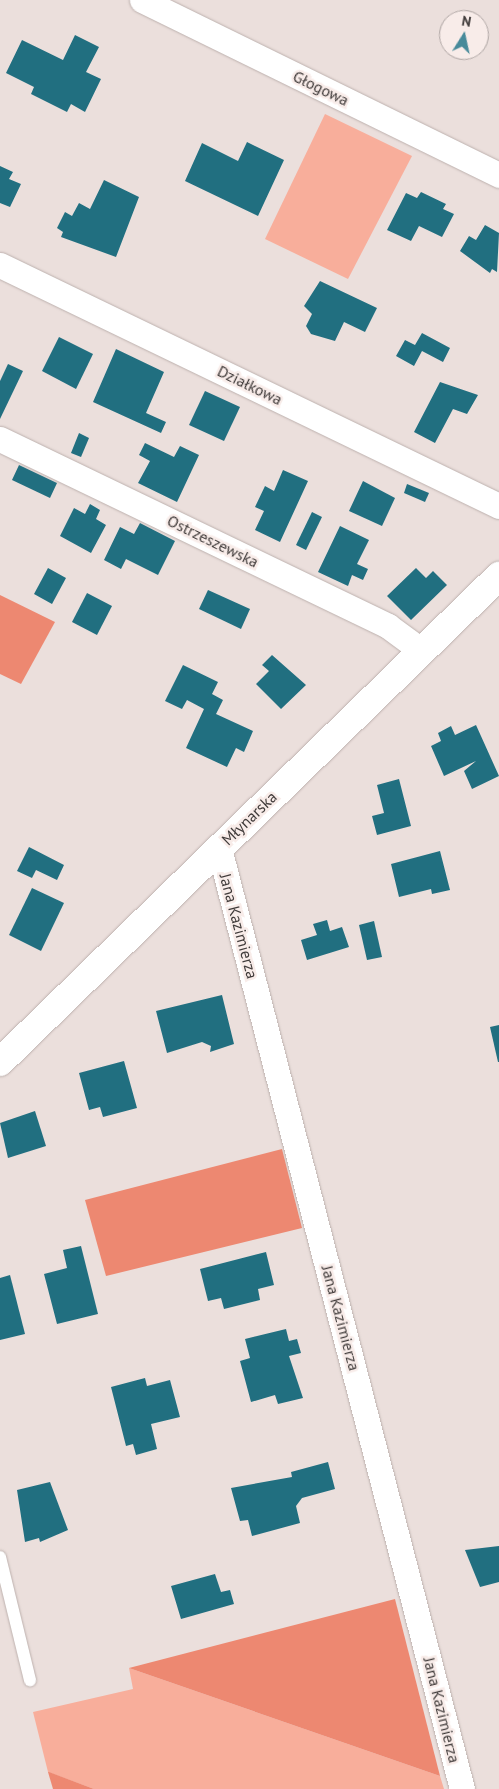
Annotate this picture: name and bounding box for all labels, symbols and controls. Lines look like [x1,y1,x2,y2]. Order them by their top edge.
north arrow [439,10,489,60]
text: N [460,12,473,31]
street label: Głogowa [290,66,352,110]
street label: Działkowa [214,361,286,409]
street label: Ostrzeszewska [164,511,262,571]
street label: Młynarska [217,787,281,849]
street label: Jana Kazimierza [216,871,262,981]
street label: Jana Kazimierza [318,1263,364,1373]
street label: Jana Kazimierza [420,1655,464,1765]

